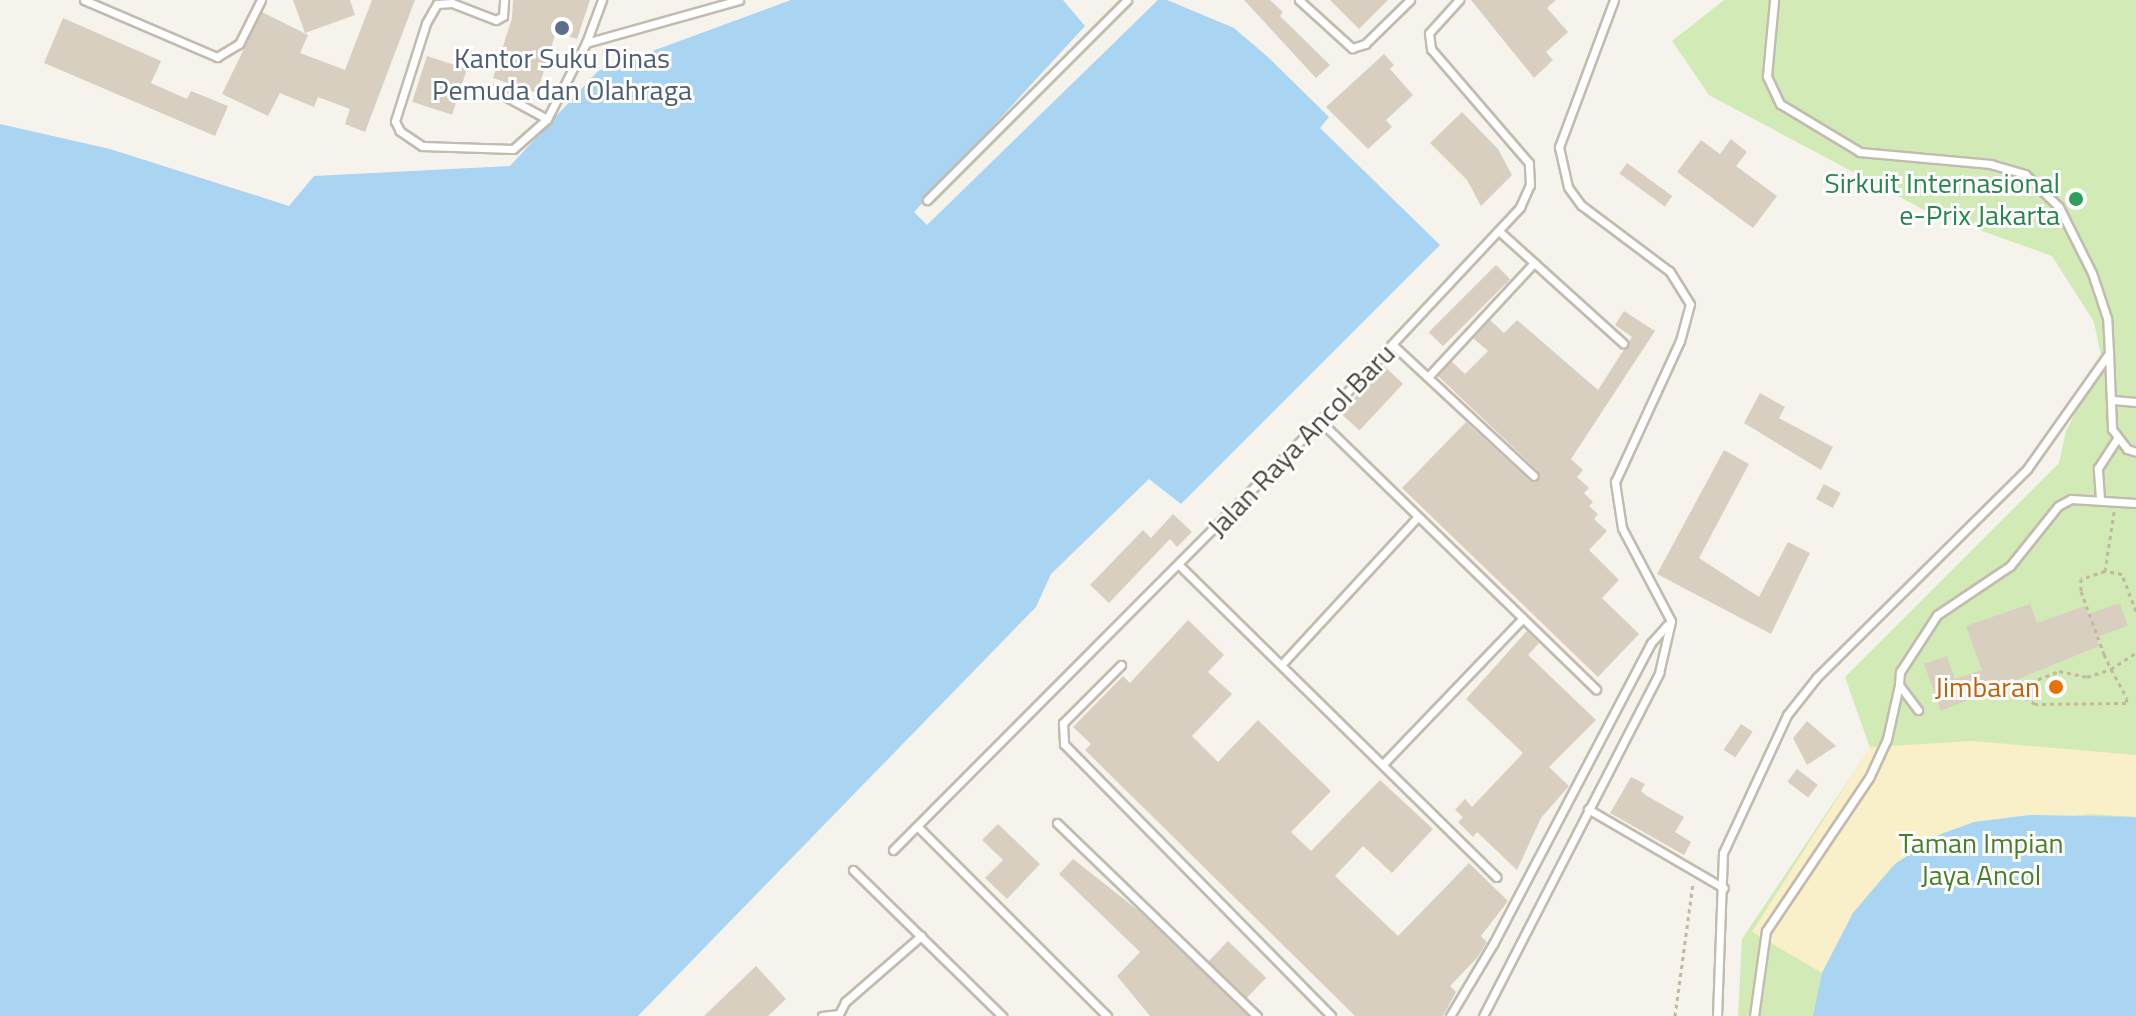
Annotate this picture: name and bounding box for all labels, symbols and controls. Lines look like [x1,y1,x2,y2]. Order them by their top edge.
marker: Kantor Suku Dinas Pemuda dan Olahraga [553,19,571,37]
place label: Kantor Suku Dinas Pemuda dan Olahraga [432,41,692,107]
place label: Sirkuit Internasional e-Prix Jakarta [1825,166,2060,232]
marker: Sirkuit Internasional e-Prix Jakarta [2067,190,2085,208]
street label: Jalan Raya Ancol Baru [1200,336,1402,544]
place label: Jimbaran [1935,670,2040,704]
marker: Jimbaran [2047,678,2065,696]
park label: Taman Impian Jaya Ancol [1898,826,2064,892]

